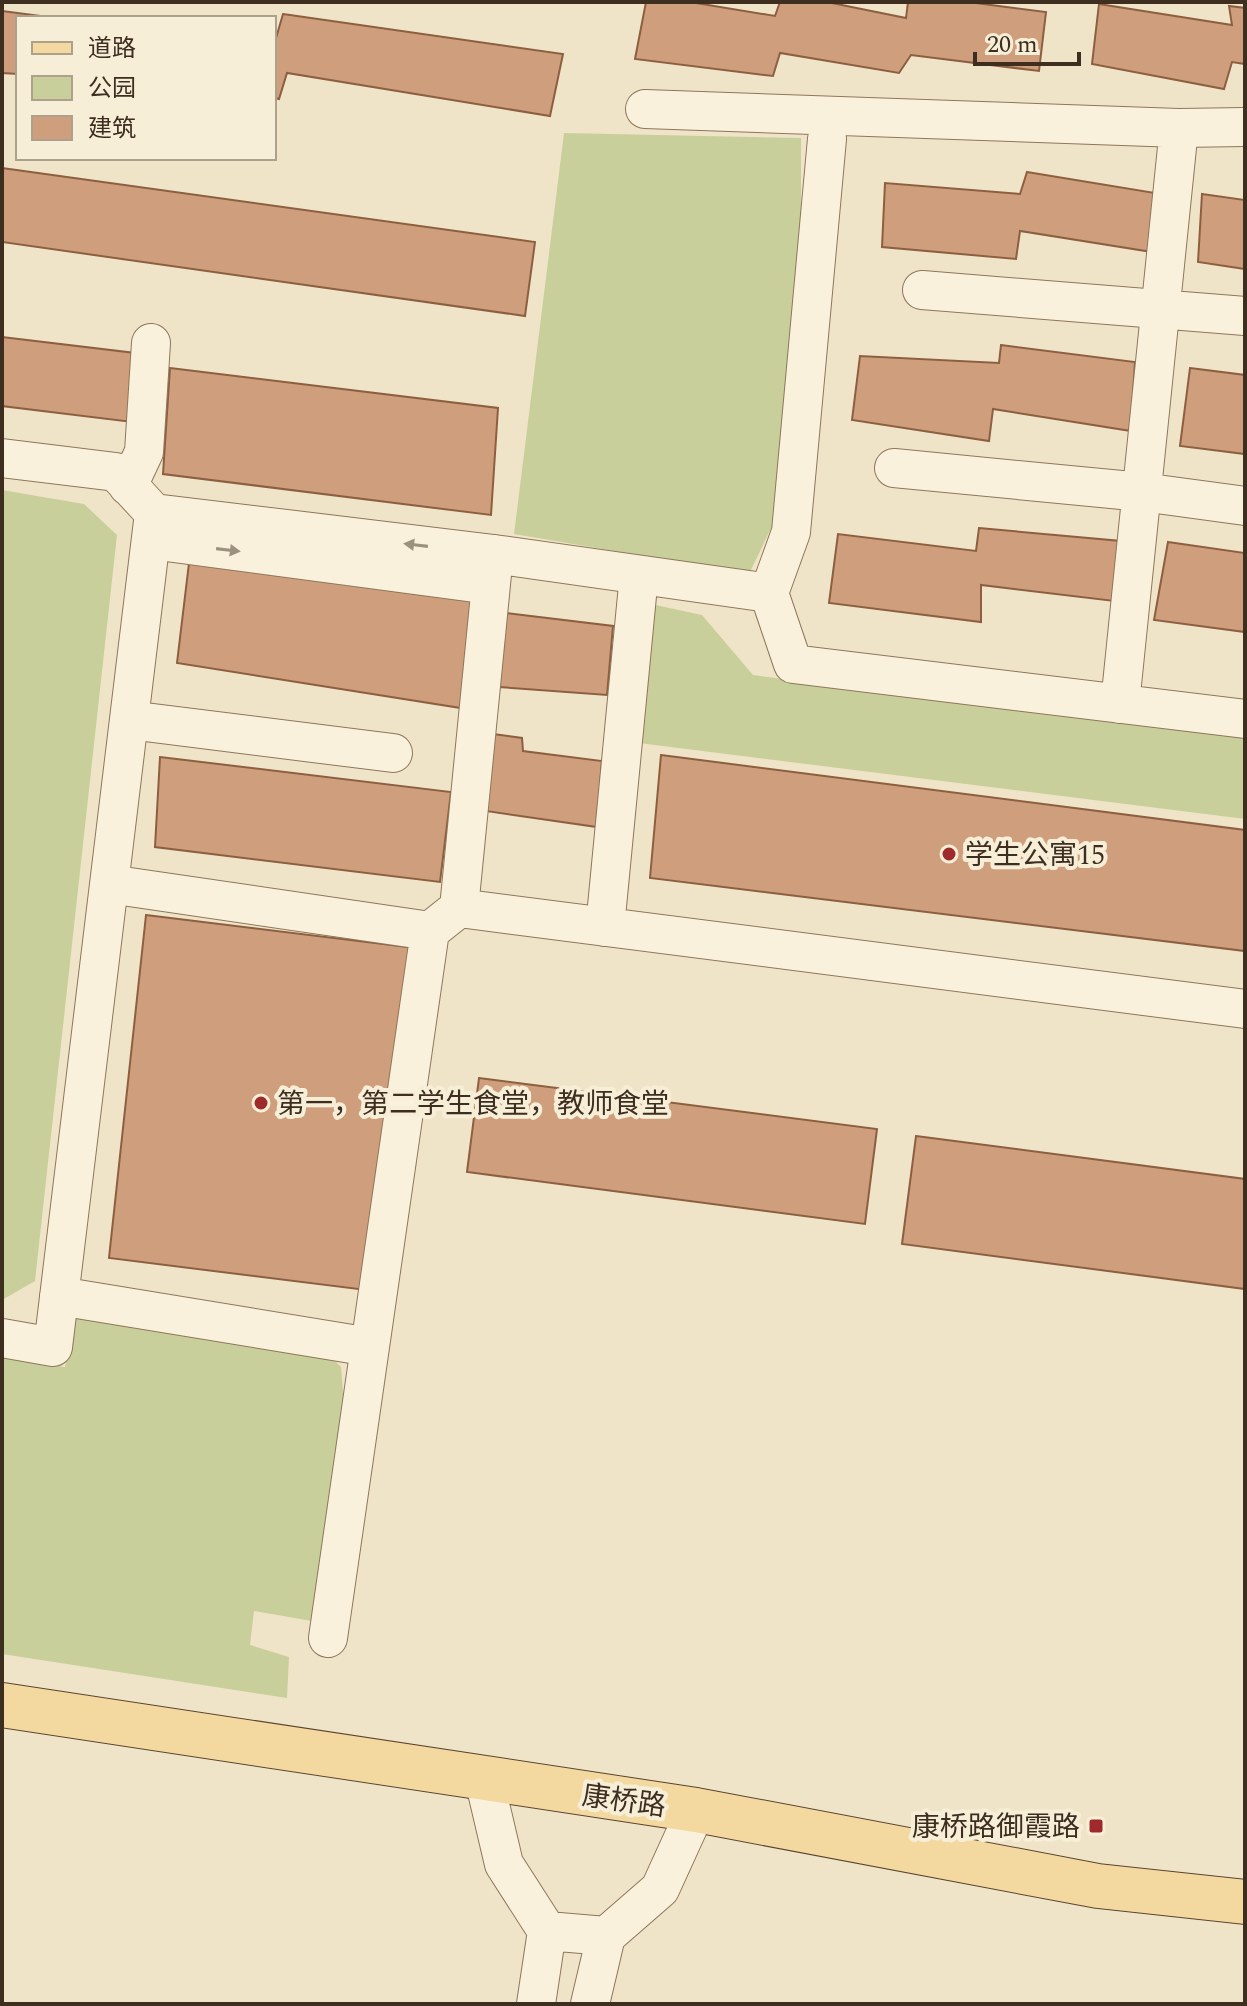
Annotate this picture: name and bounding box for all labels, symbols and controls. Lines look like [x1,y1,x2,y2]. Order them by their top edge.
legend [16,16,276,160]
scale bar [975,16,1079,66]
text: 20 m [987,27,1038,63]
text: 道路 [88,31,136,67]
text: 公园 [88,71,136,107]
text: 建筑 [88,111,136,147]
one-way arrow [403,538,428,551]
one-way arrow [216,544,241,557]
place label: 学生公寓15 [965,834,1105,877]
marker: 学生公寓15 [940,845,958,863]
place label: 第一，第二学生食堂，教师食堂 [277,1083,669,1126]
marker: 第一，第二学生食堂，教师食堂 [252,1094,270,1112]
street label: 康桥路 [579,1774,668,1829]
place label: 康桥路御霞路 [912,1806,1080,1849]
marker: 康桥路御霞路 [1087,1817,1105,1835]

